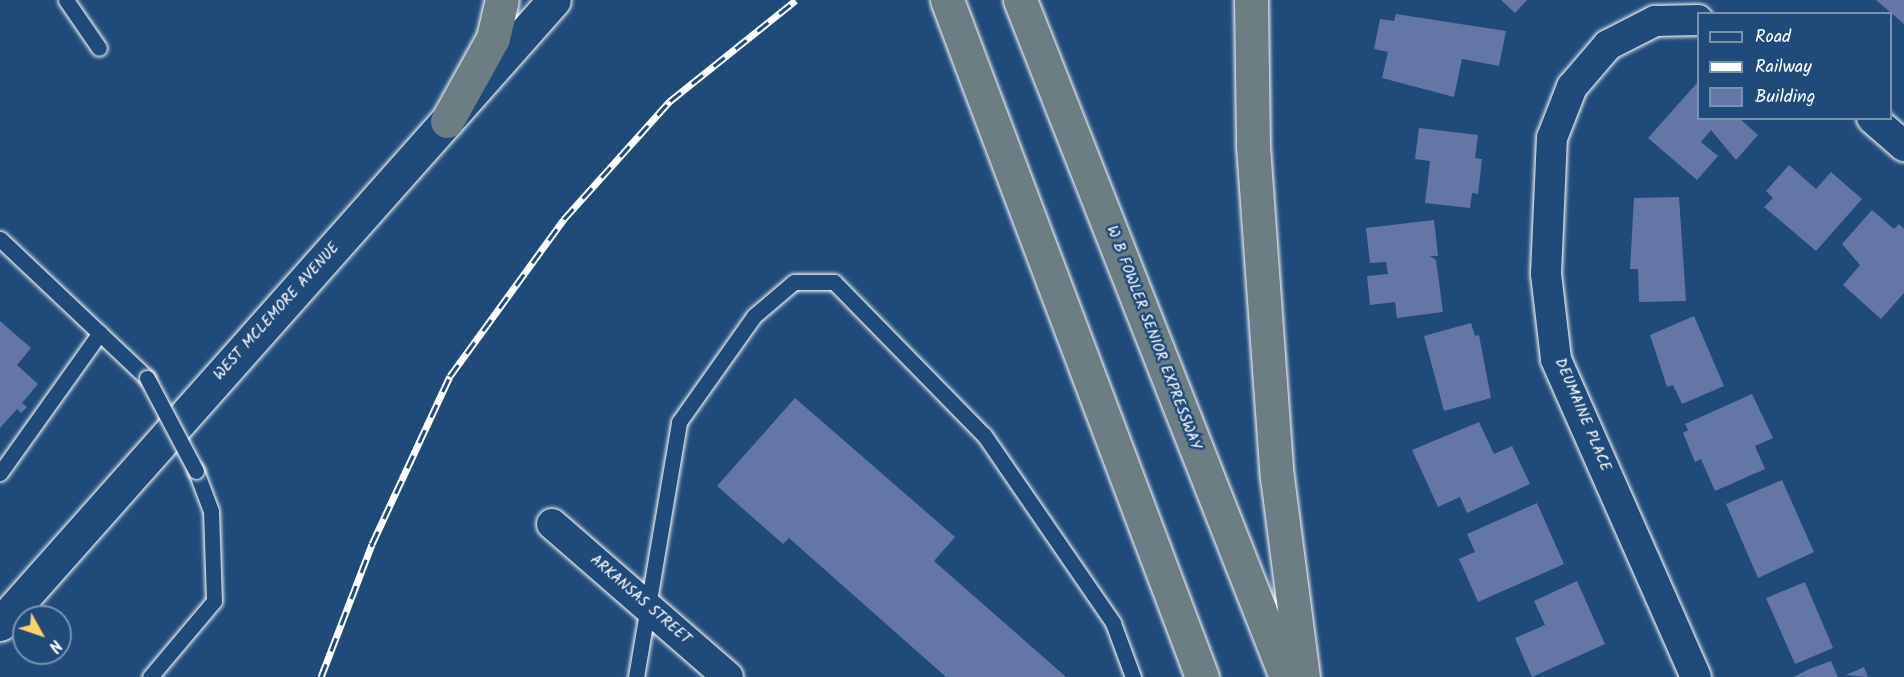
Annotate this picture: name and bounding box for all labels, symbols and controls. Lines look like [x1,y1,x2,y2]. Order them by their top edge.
legend [1697,12,1892,120]
text: Road [1755,23,1791,52]
text: Railway [1755,53,1812,82]
text: Building [1755,83,1815,112]
street label: W B FOWLER SENIOR EXPRESSWAY [1102,223,1204,453]
street label: WEST MCLEMORE AVENUE [211,240,343,384]
street label: DEUMAINE PLACE [1550,356,1614,474]
street label: ARKANSAS STREET [586,551,694,649]
north arrow [12,605,72,665]
text: N [42,634,67,658]

